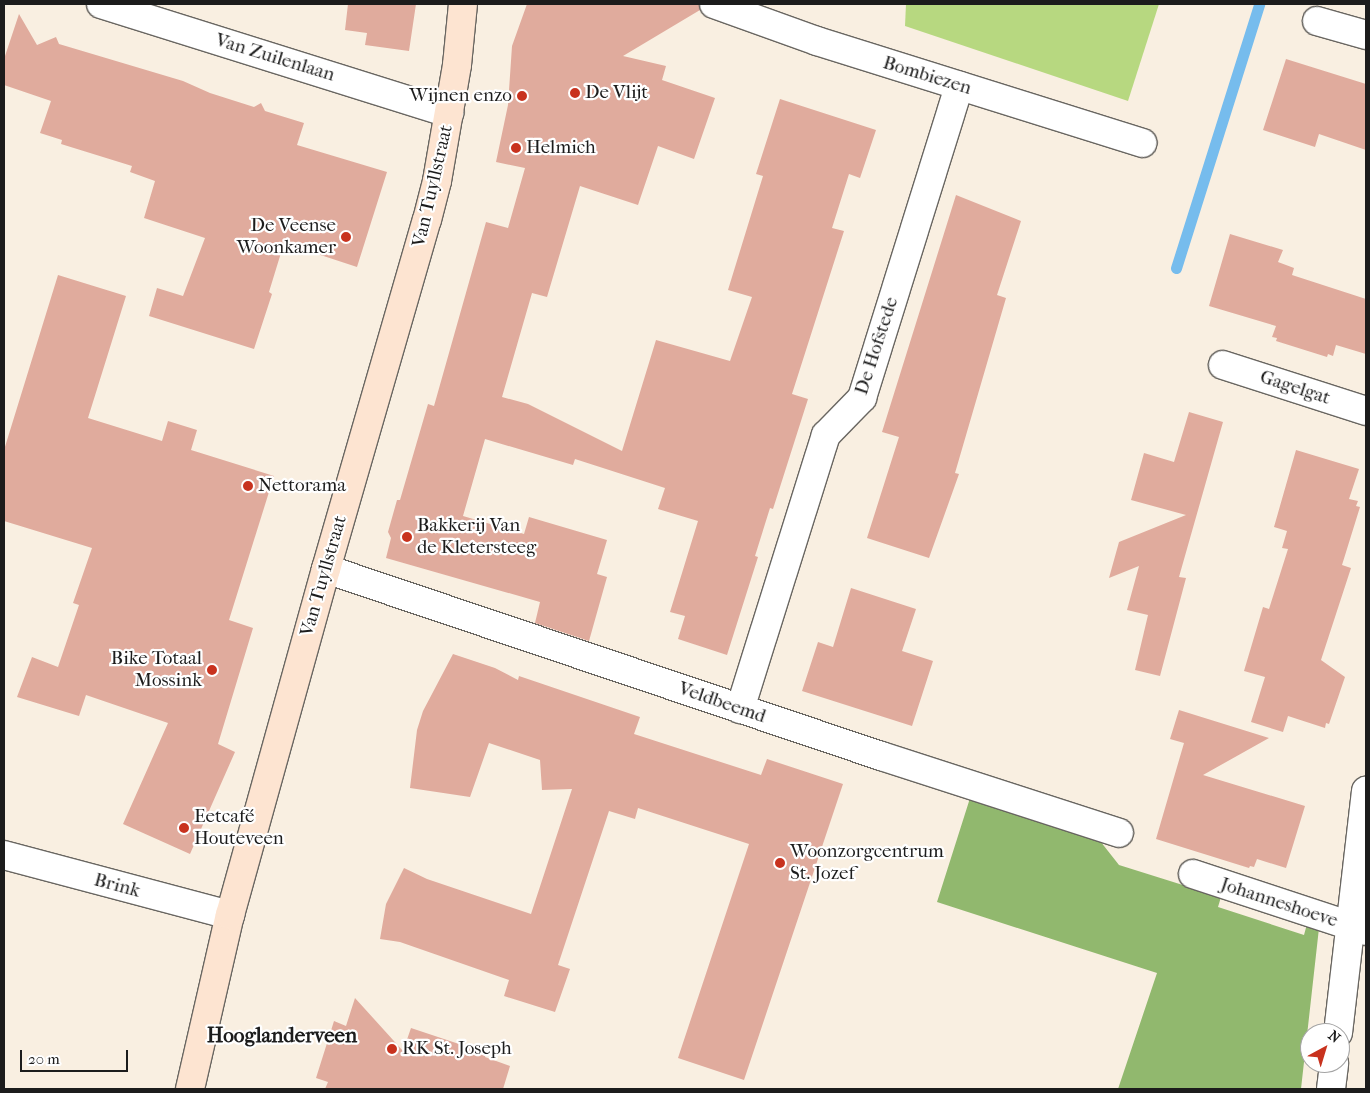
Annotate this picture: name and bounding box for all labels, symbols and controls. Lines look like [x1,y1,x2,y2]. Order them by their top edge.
street label: Van Zuilenlaan [213,29,337,87]
street label: Bombiezen [880,52,974,100]
place label: De Vlijt [585,82,648,104]
place label: Wijnen enzo [409,85,512,107]
marker: De Vlijt [569,87,581,99]
marker: Wijnen enzo [516,90,528,102]
street label: Van Tuyllstraat [408,123,458,249]
place label: Helmich [526,137,596,159]
marker: Helmich [510,142,522,154]
place label: De Veense Woonkamer [237,215,336,259]
marker: De Veense Woonkamer [340,231,352,243]
street label: De Hofstede [850,294,904,398]
street label: Gagelgat [1257,366,1333,410]
place label: Nettorama [258,475,346,497]
marker: Nettorama [242,480,254,492]
street label: Van Tuyllstraat [296,513,352,639]
place label: Bakkerij Van de Kletersteeg [417,515,536,559]
marker: Bakkerij Van de Kletersteeg [401,531,413,543]
place label: Bike Totaal Mossink [111,648,202,692]
marker: Bike Totaal Mossink [206,664,218,676]
street label: Veldbeemd [675,677,769,729]
place label: Eetcafé Houteveen [194,806,284,850]
marker: Eetcafé Houteveen [178,822,190,834]
place label: Woonzorgcentrum St. Jozef [790,841,944,885]
marker: Woonzorgcentrum St. Jozef [774,857,786,869]
street label: Brink [91,869,143,903]
street label: Johanneshoeve [1217,873,1341,933]
district label: Hooglanderveen [207,1022,357,1048]
north arrow [1300,1023,1350,1073]
text: N [1325,1027,1344,1047]
place label: RK St. Joseph [402,1038,512,1060]
scale bar [22,1040,130,1072]
marker: RK St. Joseph [386,1043,398,1055]
text: 20 m [28,1050,60,1068]

